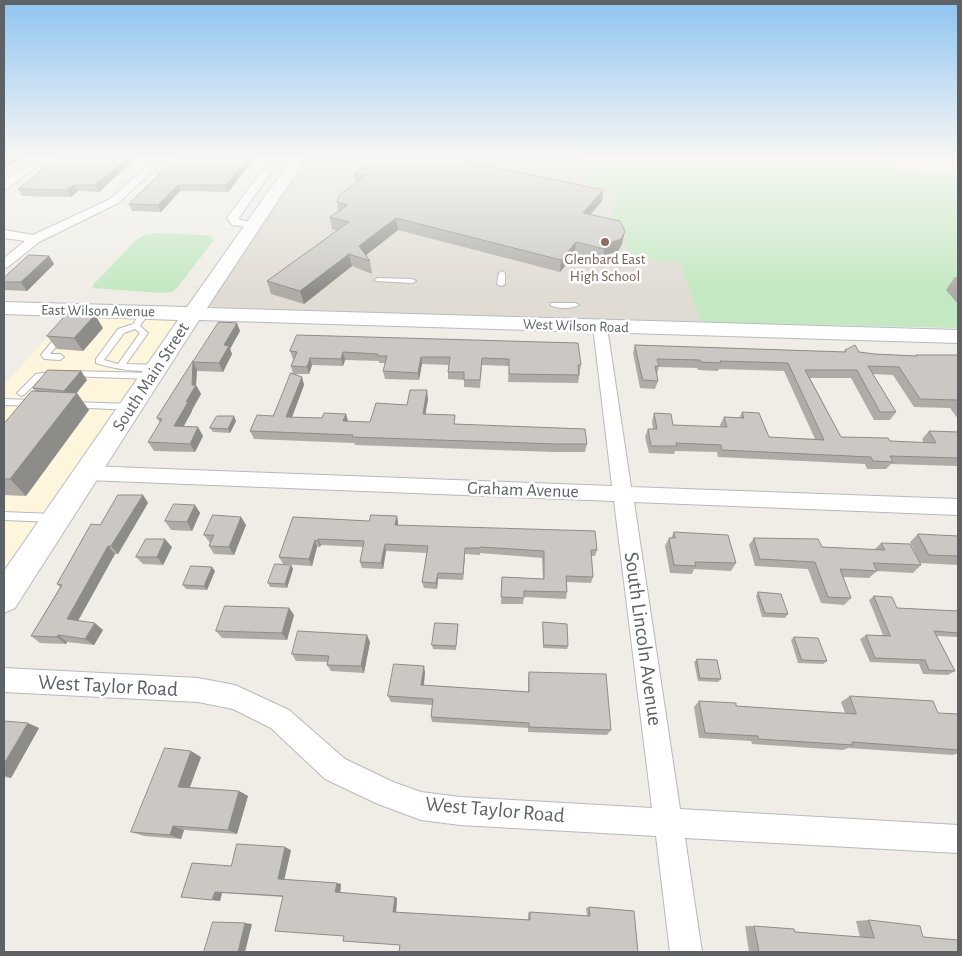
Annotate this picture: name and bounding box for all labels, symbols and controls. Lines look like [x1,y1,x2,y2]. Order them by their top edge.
marker: Glenbard East High School [599,236,611,248]
place label: Glenbard East High School [565,250,645,285]
street label: East Wilson Avenue [41,301,155,321]
street label: West Wilson Road [523,315,629,337]
street label: South Main Street [108,318,194,436]
street label: Graham Avenue [467,477,579,503]
street label: South Lincoln Avenue [618,550,668,728]
street label: West Taylor Road [37,670,179,702]
street label: West Taylor Road [424,791,566,829]

